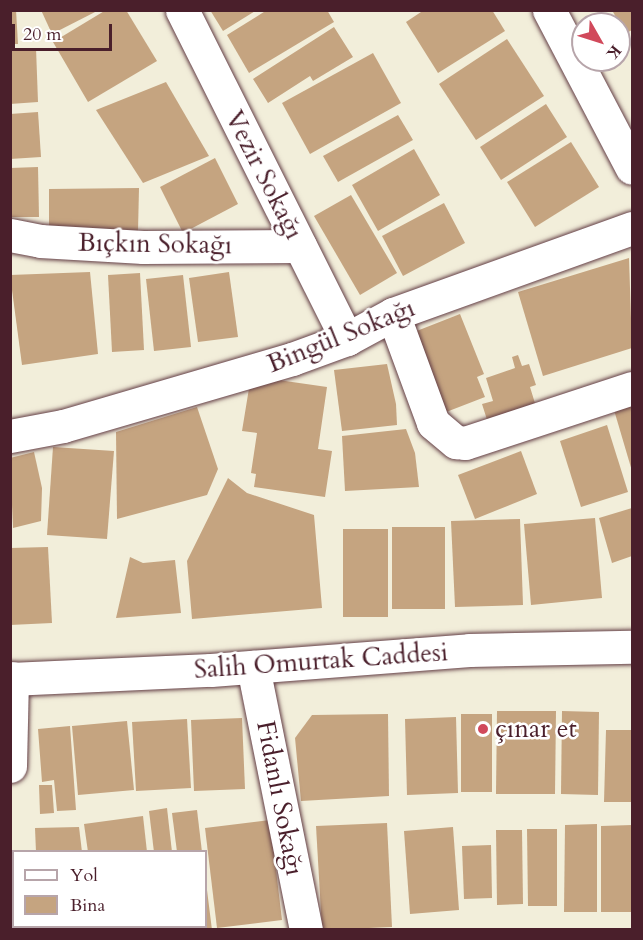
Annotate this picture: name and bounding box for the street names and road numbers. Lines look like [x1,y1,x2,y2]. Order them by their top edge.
street label: Vezir Sokağı [218,105,310,245]
street label: Bıçkın Sokağı [78,227,232,261]
street label: Bingül Sokağı [263,292,419,380]
street label: Salih Omurtak Caddesi [193,637,449,685]
street label: Fidanlı Sokağı [250,718,310,878]

